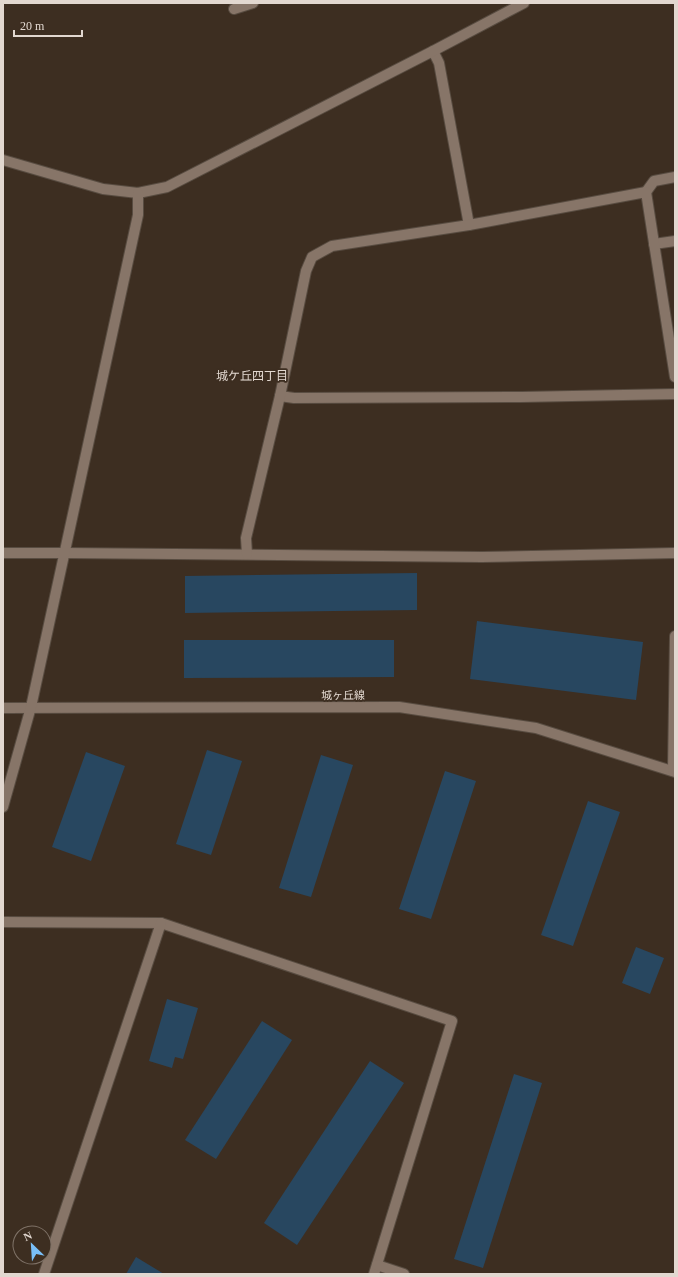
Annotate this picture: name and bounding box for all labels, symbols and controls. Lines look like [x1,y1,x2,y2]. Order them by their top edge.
scale bar [14,12,82,38]
text: 20 m [20,19,45,33]
district label: 城ケ丘四丁目 [216,369,288,383]
street label: 城ヶ丘線 [321,689,365,701]
north arrow [12,1225,52,1265]
text: N [22,1229,34,1243]

